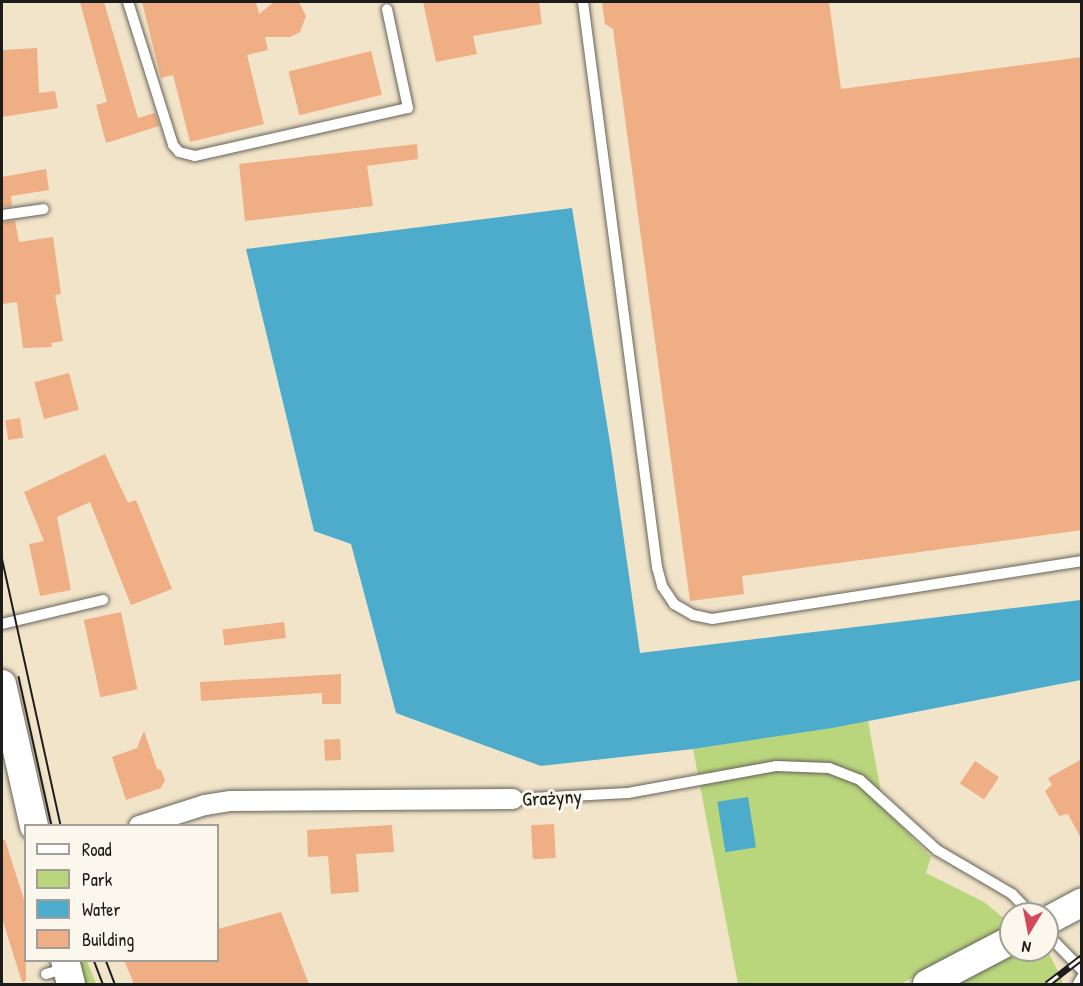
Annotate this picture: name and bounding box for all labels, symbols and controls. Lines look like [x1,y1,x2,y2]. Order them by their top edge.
street label: Grażyny [522,783,582,811]
legend [24,824,219,962]
text: Road [82,837,112,862]
text: Park [82,867,112,892]
text: Water [82,897,120,922]
north arrow [999,902,1059,962]
text: Building [82,927,134,952]
text: N [1020,936,1032,959]

